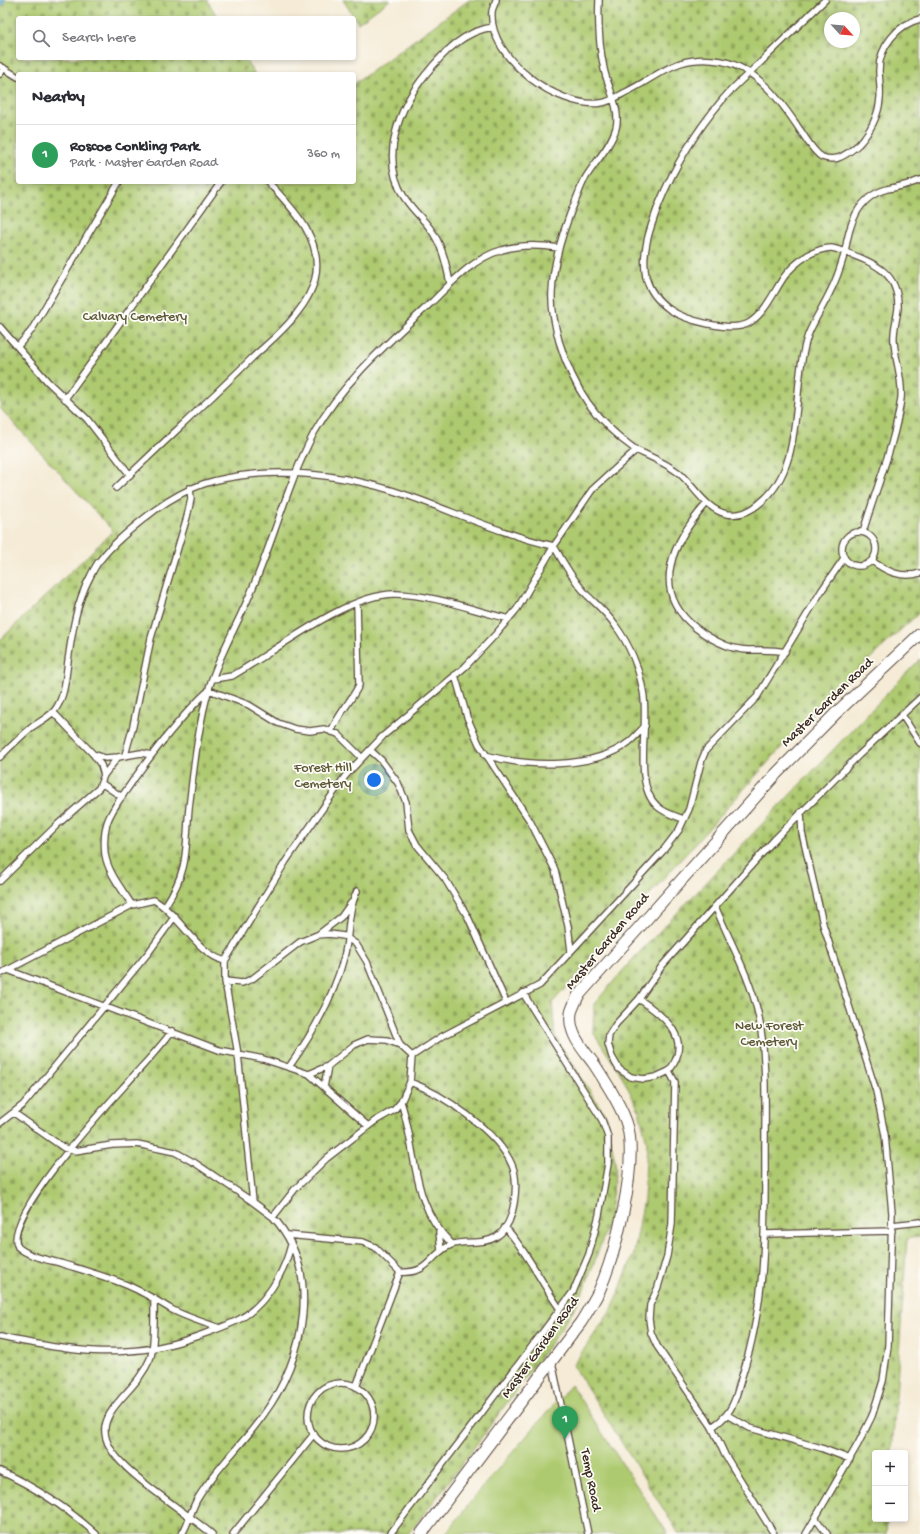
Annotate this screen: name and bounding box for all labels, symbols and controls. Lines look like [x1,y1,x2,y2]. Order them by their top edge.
north arrow [824,12,860,48]
search box [16,16,356,60]
icon: search [30,27,52,49]
text: Search here [62,29,136,47]
text: Nearby [32,88,85,108]
text: Roscoe Conkling Park [70,138,199,156]
text: 1 [42,147,48,162]
text: 360 m [307,147,340,162]
text: Park · Master Garden Road [70,156,218,171]
park label: Calvary Cemetery [83,309,187,326]
street label: Master Garden Road [778,653,879,751]
park label: Forest Hill Cemetery [293,760,352,793]
your location [364,770,384,790]
street label: Master Garden Road [562,889,655,994]
park label: New Forest Cemetery [735,1018,804,1051]
street label: Master Garden Road [498,1292,585,1402]
pin: 1 [552,1406,578,1439]
street label: Temp Road [575,1446,605,1514]
map controls [872,1450,908,1522]
button: + [872,1450,908,1486]
button: − [872,1486,908,1522]

